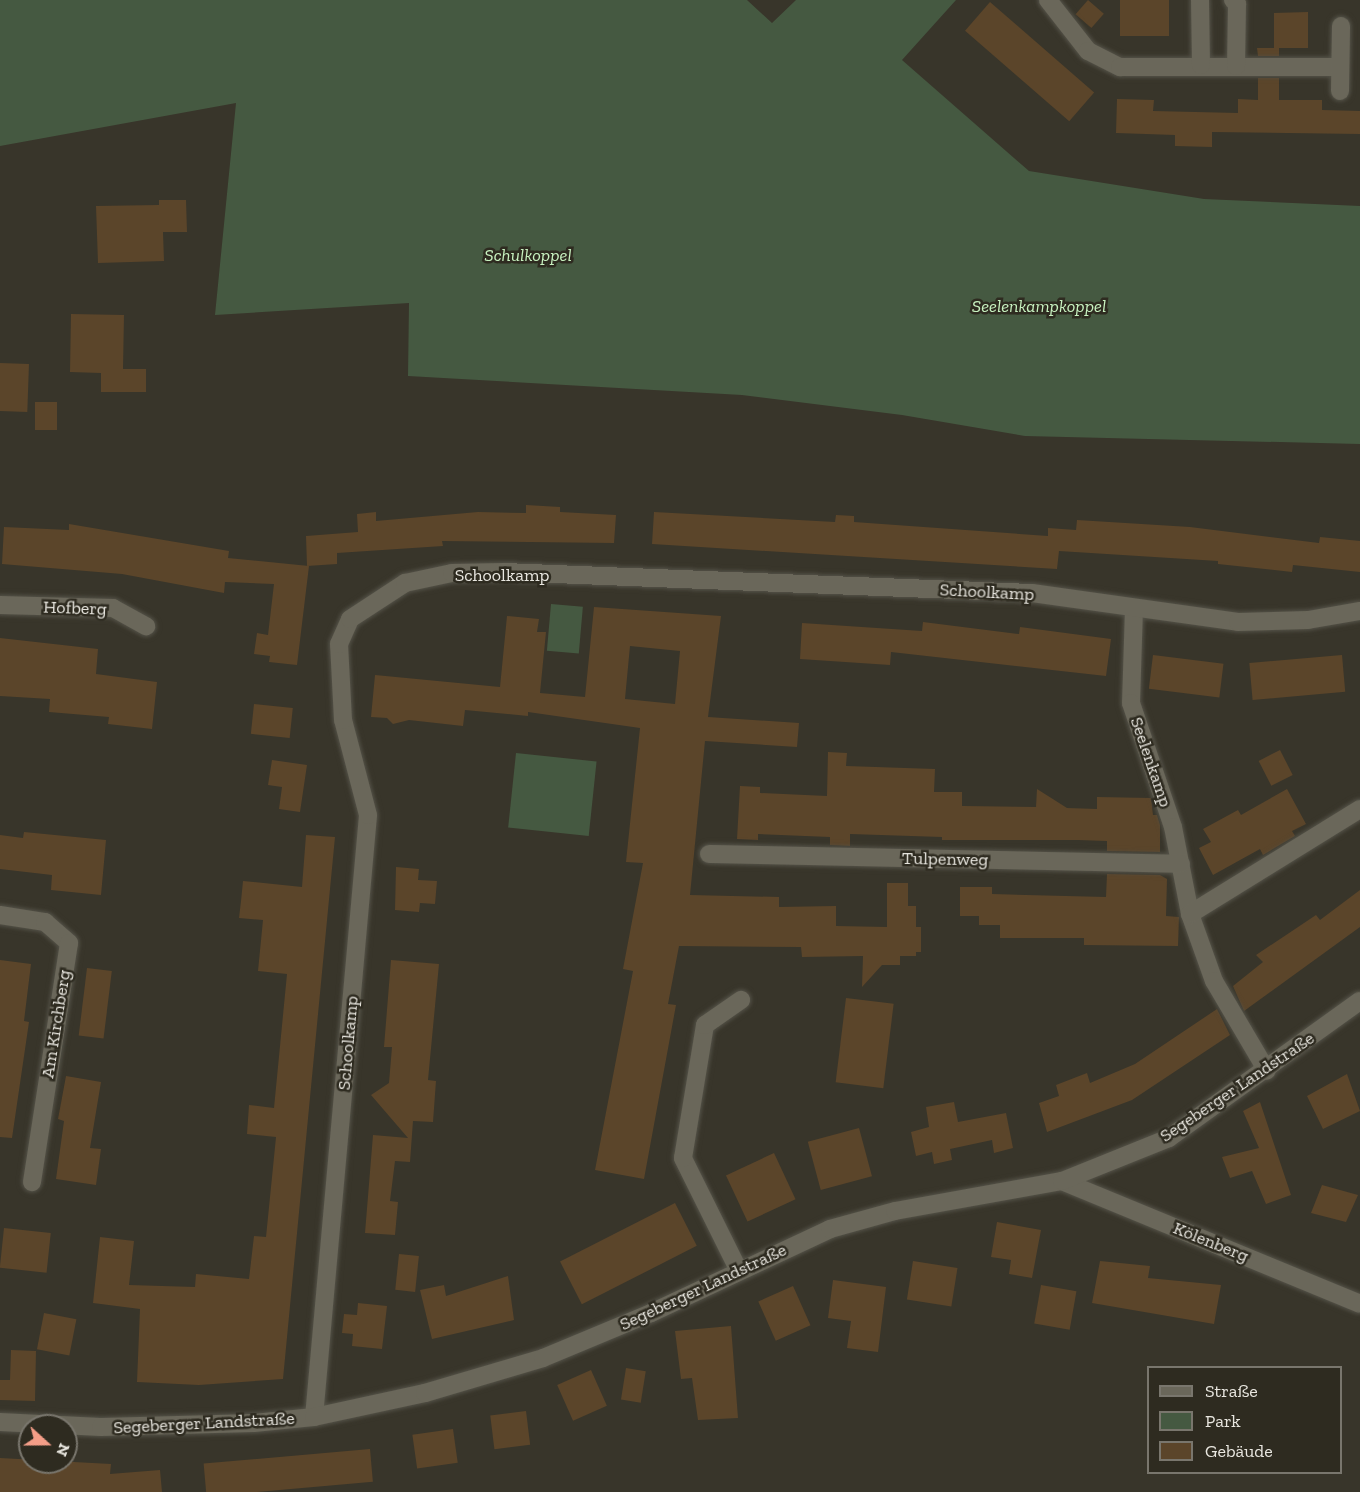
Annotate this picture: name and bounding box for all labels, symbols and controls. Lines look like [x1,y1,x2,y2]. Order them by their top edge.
park label: Schulkoppel [484,244,572,266]
park label: Seelenkampkoppel [972,295,1106,317]
street label: Schoolkamp [455,564,549,586]
street label: Schoolkamp [939,579,1035,605]
street label: Hofberg [43,596,107,620]
street label: Seelenkamp [1126,714,1176,810]
street label: Tulpenweg [902,847,988,871]
street label: Am Kirchberg [37,968,75,1080]
street label: Schoolkamp [333,995,363,1091]
street label: Segeberger Landstraße [1156,1027,1318,1147]
street label: Kölenberg [1170,1217,1252,1267]
street label: Segeberger Landstraße [616,1239,790,1335]
legend [1147,1366,1342,1474]
text: Straße [1205,1380,1258,1402]
street label: Segeberger Landstraße [113,1407,295,1439]
text: Park [1205,1410,1241,1432]
north arrow [18,1414,78,1474]
text: Gebäude [1205,1440,1273,1462]
text: N [52,1441,74,1459]

